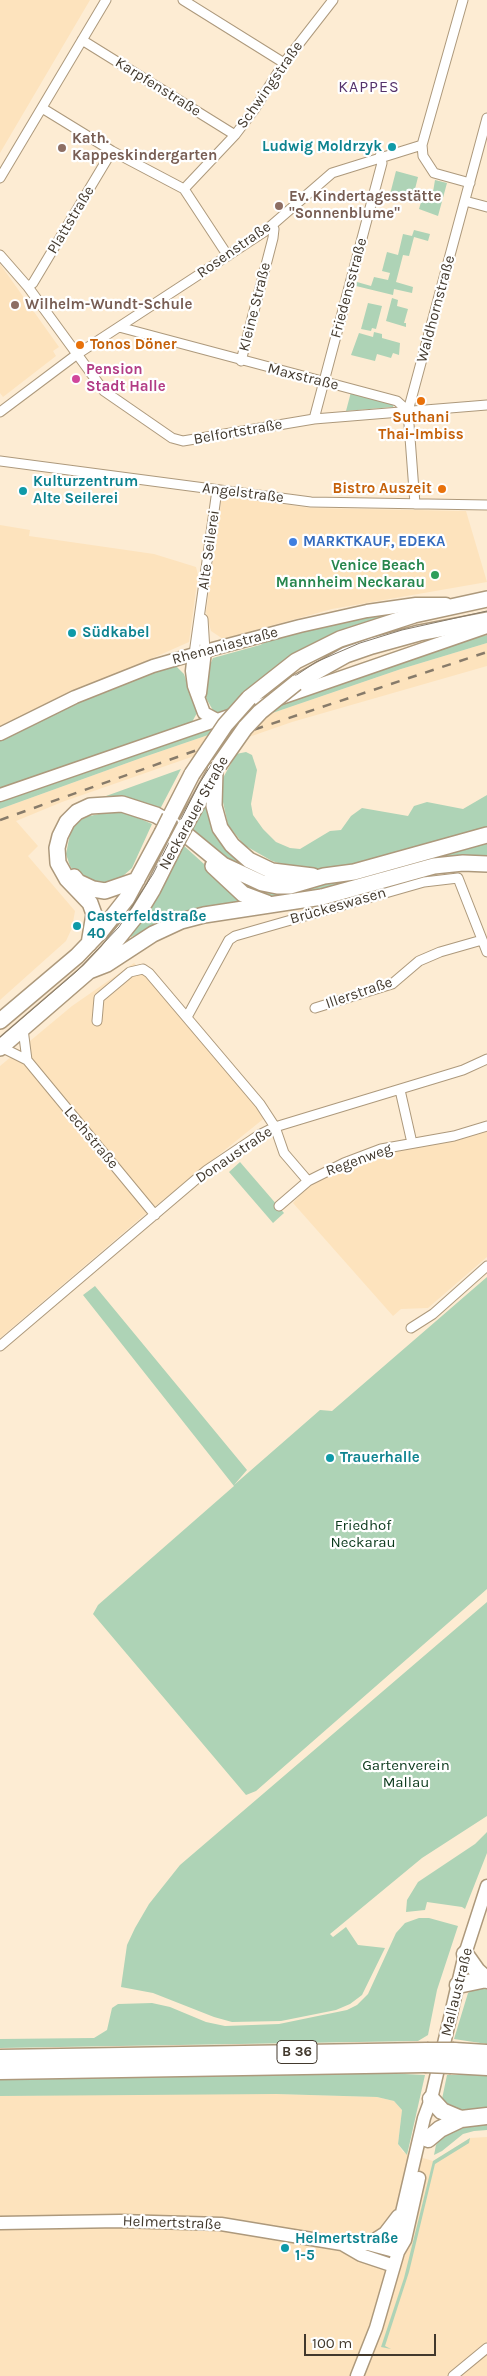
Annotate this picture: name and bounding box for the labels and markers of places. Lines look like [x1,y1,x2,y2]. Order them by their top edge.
place label: Kath. Kappeskindergarten [72,130,217,165]
place label: Ludwig Moldrzyk [262,138,382,156]
marker: Ludwig Moldrzyk [386,141,398,153]
marker: Kath. Kappeskindergarten [56,142,68,154]
place label: Ev. Kindertagesstätte "Sonnenblume" [289,188,441,223]
marker: Ev. Kindertagesstätte "Sonnenblume" [273,200,285,212]
place label: Wilhelm-Wundt-Schule [25,296,192,314]
marker: Wilhelm-Wundt-Schule [9,299,21,311]
place label: Tonos Döner [90,336,177,354]
marker: Tonos Döner [74,339,86,351]
place label: Pension Stadt Halle [86,361,166,396]
marker: Pension Stadt Halle [70,373,82,385]
marker: Suthani Thai-Imbiss [415,395,427,407]
place label: Suthani Thai-Imbiss [378,409,464,444]
place label: Kulturzentrum Alte Seilerei [33,473,138,508]
place label: Bistro Auszeit [332,480,432,498]
marker: Bistro Auszeit [436,483,448,495]
marker: Kulturzentrum Alte Seilerei [17,485,29,497]
place label: MARKTKAUF, EDEKA [303,533,445,551]
marker: MARKTKAUF, EDEKA [287,536,299,548]
place label: Venice Beach Mannheim Neckarau [276,557,425,592]
marker: Venice Beach Mannheim Neckarau [429,569,441,581]
place label: Südkabel [82,624,150,642]
marker: Südkabel [66,627,78,639]
place label: Casterfeldstraße 40 [87,908,206,943]
marker: Casterfeldstraße 40 [71,920,83,932]
place label: Trauerhalle [340,1449,420,1467]
marker: Trauerhalle [324,1452,336,1464]
place label: Helmertstraße 1-5 [295,2230,398,2265]
marker: Helmertstraße 1-5 [279,2242,291,2254]

